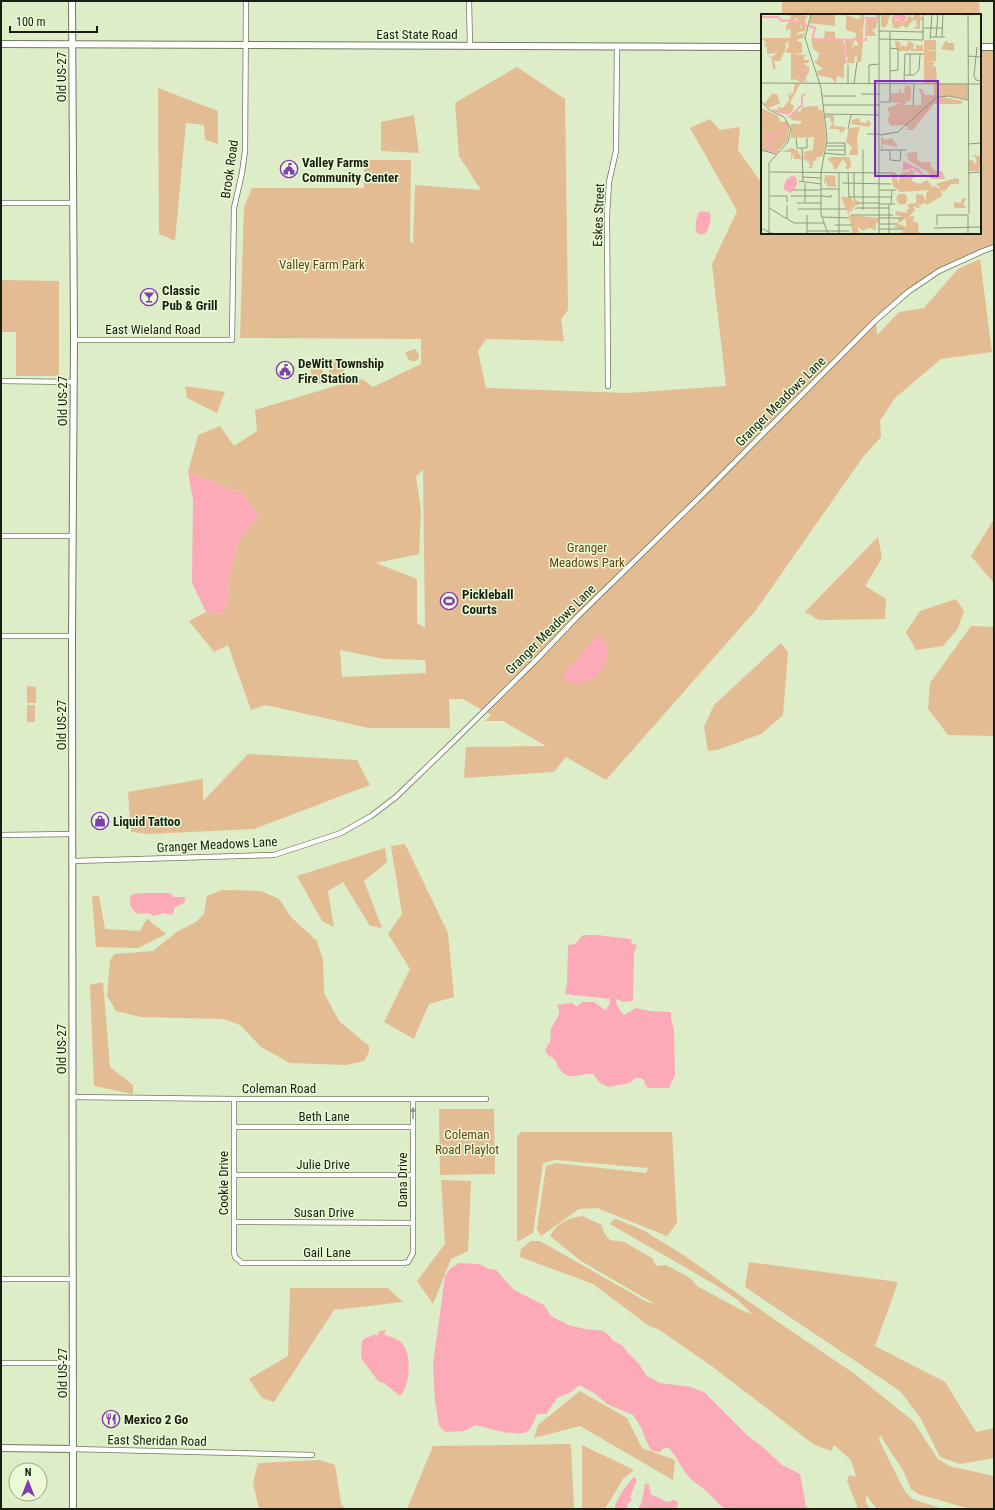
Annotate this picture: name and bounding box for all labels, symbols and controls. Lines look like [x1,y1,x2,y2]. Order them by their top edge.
scale bar [10,8,97,34]
inset map [761,14,981,234]
text: 100 m [16,15,46,29]
street label: East State Road [376,27,458,42]
street label: Old US-27 [54,52,69,102]
street label: Brook Road [218,139,241,199]
place label: Valley Farms Community Center [302,155,399,185]
public building icon: Valley Farms Community Center [279,159,299,179]
street label: Eskes Street [590,183,607,247]
park label: Valley Farm Park [279,257,365,272]
place label: Classic Pub & Grill [162,283,217,313]
bar icon: Classic Pub & Grill [139,287,159,307]
street label: East Wieland Road [105,322,201,337]
street label: Granger Meadows Lane [732,353,828,449]
place label: DeWitt Township Fire Station [298,356,384,386]
public building icon: DeWitt Township Fire Station [275,360,295,380]
street label: Old US-27 [55,376,70,426]
park label: Granger Meadows Park [549,540,625,570]
street label: Granger Meadows Lane [502,581,598,677]
place label: Pickleball Courts [462,587,513,617]
sports icon: Pickleball Courts [439,591,459,611]
street label: Old US-27 [54,700,69,750]
shop icon: Liquid Tattoo [90,811,110,831]
place label: Liquid Tattoo [113,814,181,829]
street label: Granger Meadows Lane [156,834,278,855]
street label: Old US-27 [54,1024,69,1074]
street label: Coleman Road [242,1081,316,1096]
one-way arrow [410,1106,416,1119]
street label: Beth Lane [298,1109,350,1124]
park label: Coleman Road Playlot [435,1127,499,1157]
street label: Cookie Drive [216,1151,231,1215]
street label: Dana Drive [395,1152,410,1208]
street label: Julie Drive [296,1157,350,1172]
street label: Susan Drive [294,1205,354,1220]
street label: Gail Lane [303,1245,351,1260]
street label: Old US-27 [55,1348,70,1398]
restaurant icon: Mexico 2 Go [101,1409,121,1429]
place label: Mexico 2 Go [124,1412,189,1427]
street label: East Sheridan Road [107,1432,207,1449]
north arrow [8,1462,48,1502]
text: N [25,1466,32,1479]

